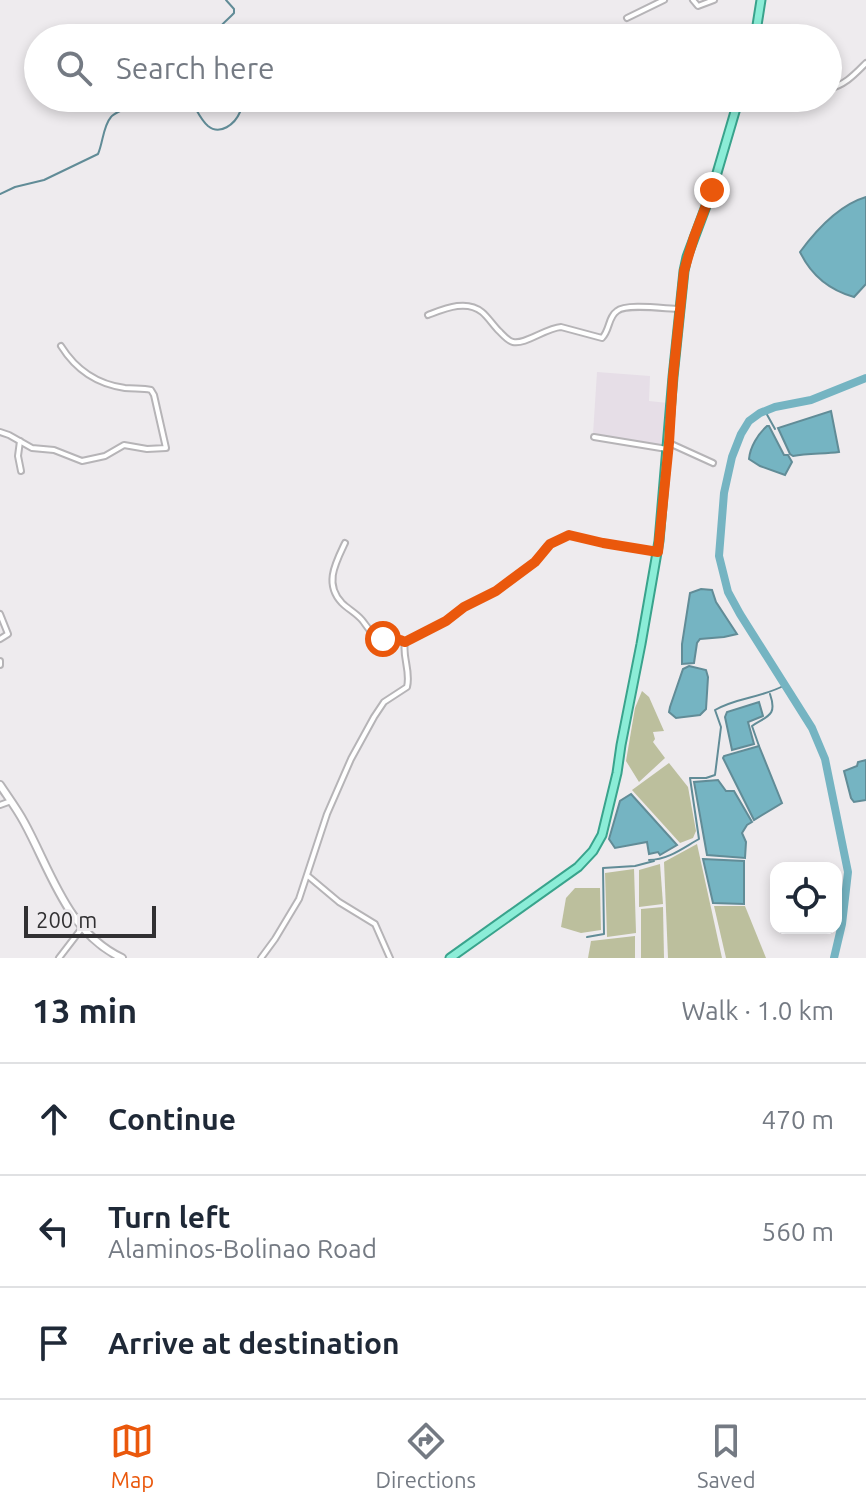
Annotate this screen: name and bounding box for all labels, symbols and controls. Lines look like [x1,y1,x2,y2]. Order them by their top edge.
search box [24,24,842,112]
icon: search [52,46,96,90]
text: Search here [116,51,275,85]
route end [694,172,730,208]
route start [365,621,401,657]
map controls [770,862,842,934]
button: locate [770,862,842,934]
scale bar [24,902,156,938]
text: 200 m [36,907,97,932]
text: 13 min [32,991,137,1029]
text: Walk · 1.0 km [682,996,834,1025]
icon: ahead [32,1097,76,1141]
text: Continue [108,1102,236,1136]
text: 470 m [762,1105,834,1134]
text: Turn left [108,1200,230,1234]
icon: left [32,1209,76,1253]
text: 560 m [762,1217,834,1246]
text: Alaminos-Bolinao Road [108,1234,377,1263]
icon: arrive [32,1321,76,1365]
text: Arrive at destination [108,1326,400,1360]
tab: Map [110,1419,154,1492]
tab: Directions [375,1419,476,1492]
tab: Saved [697,1419,756,1492]

